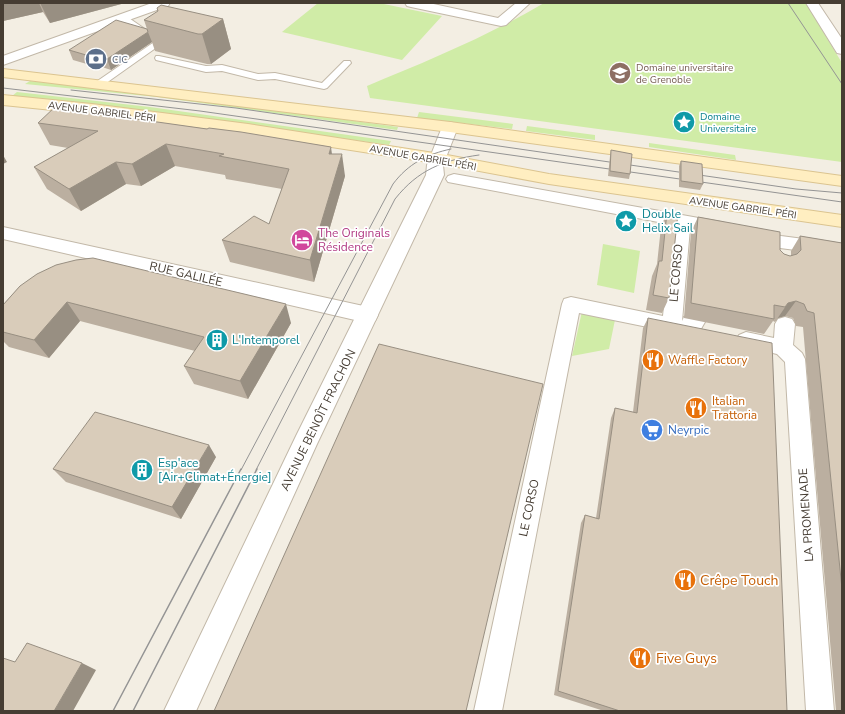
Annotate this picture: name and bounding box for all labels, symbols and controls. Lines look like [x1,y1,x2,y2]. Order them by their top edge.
bank icon: CIC [83,46,109,72]
place label: CIC [112,53,128,67]
school or university icon: Domaine universitaire de Grenoble [607,60,633,86]
place label: Domaine universitaire de Grenoble [636,61,733,87]
street label: AVENUE GABRIEL PÉRI [47,98,156,126]
place icon: Domaine Universitaire [671,109,697,135]
place label: Domaine Universitaire [700,110,756,136]
street label: AVENUE GABRIEL PÉRI [368,142,477,174]
street label: AVENUE GABRIEL PÉRI [688,194,797,222]
place label: Double Helix Sail [642,206,694,236]
place icon: Double Helix Sail [613,208,639,234]
place label: The Originals Résidence [318,225,390,255]
hotel icon: The Originals Résidence [289,227,315,253]
street label: LE CORSO [665,243,687,303]
street label: RUE GALILÉE [148,258,224,290]
building icon: L'Intemporel [204,327,230,353]
place label: L'Intemporel [232,332,300,348]
street label: AVENUE BENOÎT FRACHON [277,346,359,494]
restaurant icon: Waffle Factory [640,347,666,373]
place label: Waffle Factory [668,352,748,368]
place label: Italian Trattoria [712,393,757,423]
restaurant icon: Italian Trattoria [683,395,709,421]
supermarket icon: Neyrpic [639,417,665,443]
place label: Neyrpic [668,422,709,438]
place label: Esp'ace [Air+Climat+Énergie] [158,455,272,485]
building icon: Esp'ace [Air+Climat+Énergie] [129,457,155,483]
street label: LA PROMENADE [795,468,817,562]
street label: LE CORSO [515,478,543,538]
restaurant icon: Crêpe Touch [672,567,698,593]
place label: Crêpe Touch [700,571,778,590]
restaurant icon: Five Guys [627,645,653,671]
place label: Five Guys [656,649,717,668]

